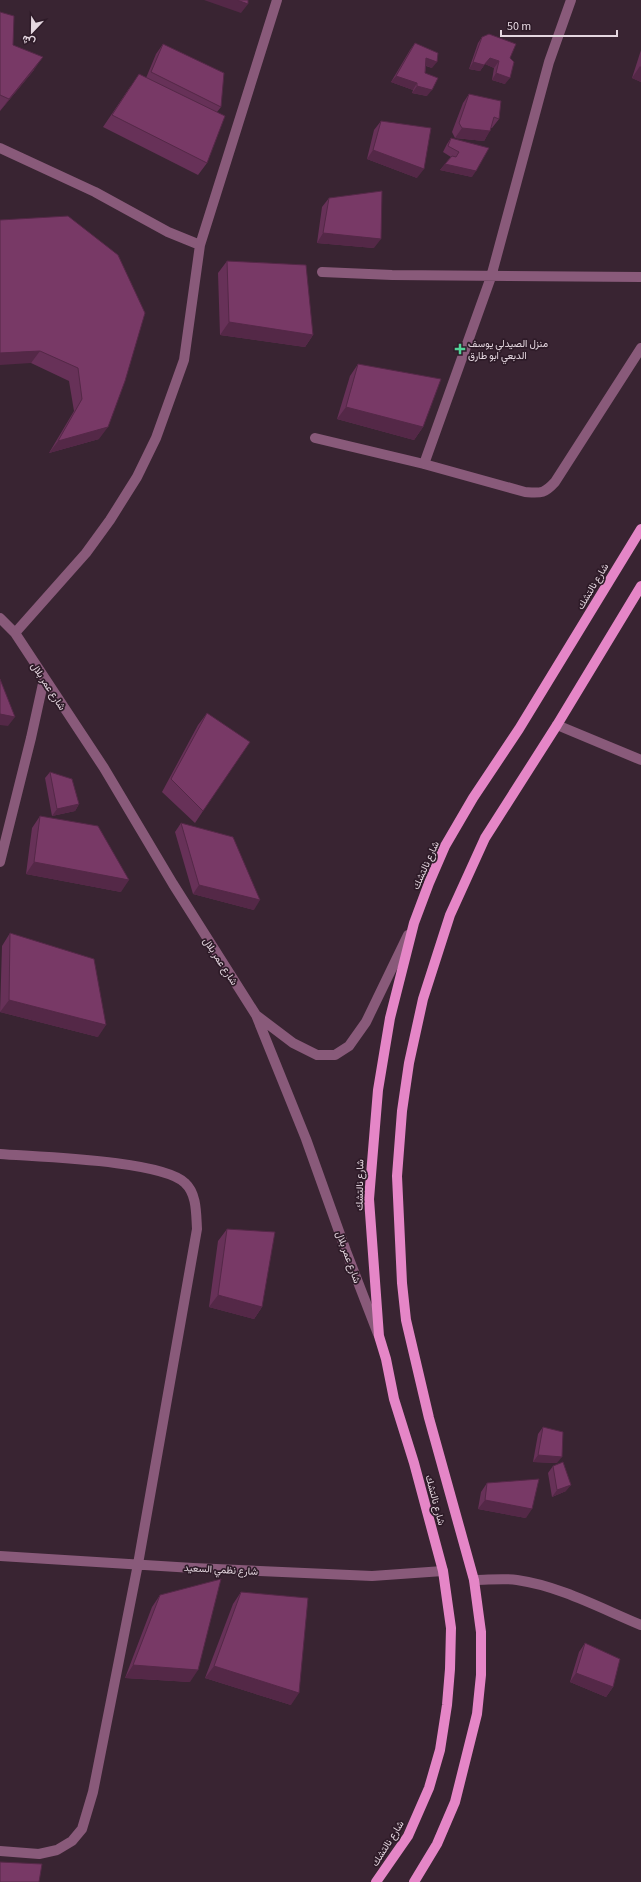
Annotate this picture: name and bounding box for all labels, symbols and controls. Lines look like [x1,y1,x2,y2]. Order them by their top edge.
north arrow [12,12,52,52]
scale bar [501,12,617,38]
text: 50 m [507,18,531,35]
text: ش [20,31,37,50]
place label: منزل الصيدلي يوسف الدبعي ابو طارق [468,337,548,364]
marker: منزل الصيدلي يوسف الدبعي ابو طارق [455,344,465,354]
street label: شارع نالتشك [574,561,612,612]
street label: شارع عمر بلال [28,660,69,713]
street label: شارع نالتشك [409,839,443,892]
street label: شارع عمر بلال [200,935,241,988]
street label: شارع نالتشك [353,1159,367,1211]
street label: شارع عمر بلال [332,1229,364,1285]
street label: شارع نالتشك [422,1474,448,1527]
street label: شارع نظمي السعيد [183,1561,259,1580]
street label: شارع نالتشك [368,1818,408,1869]

